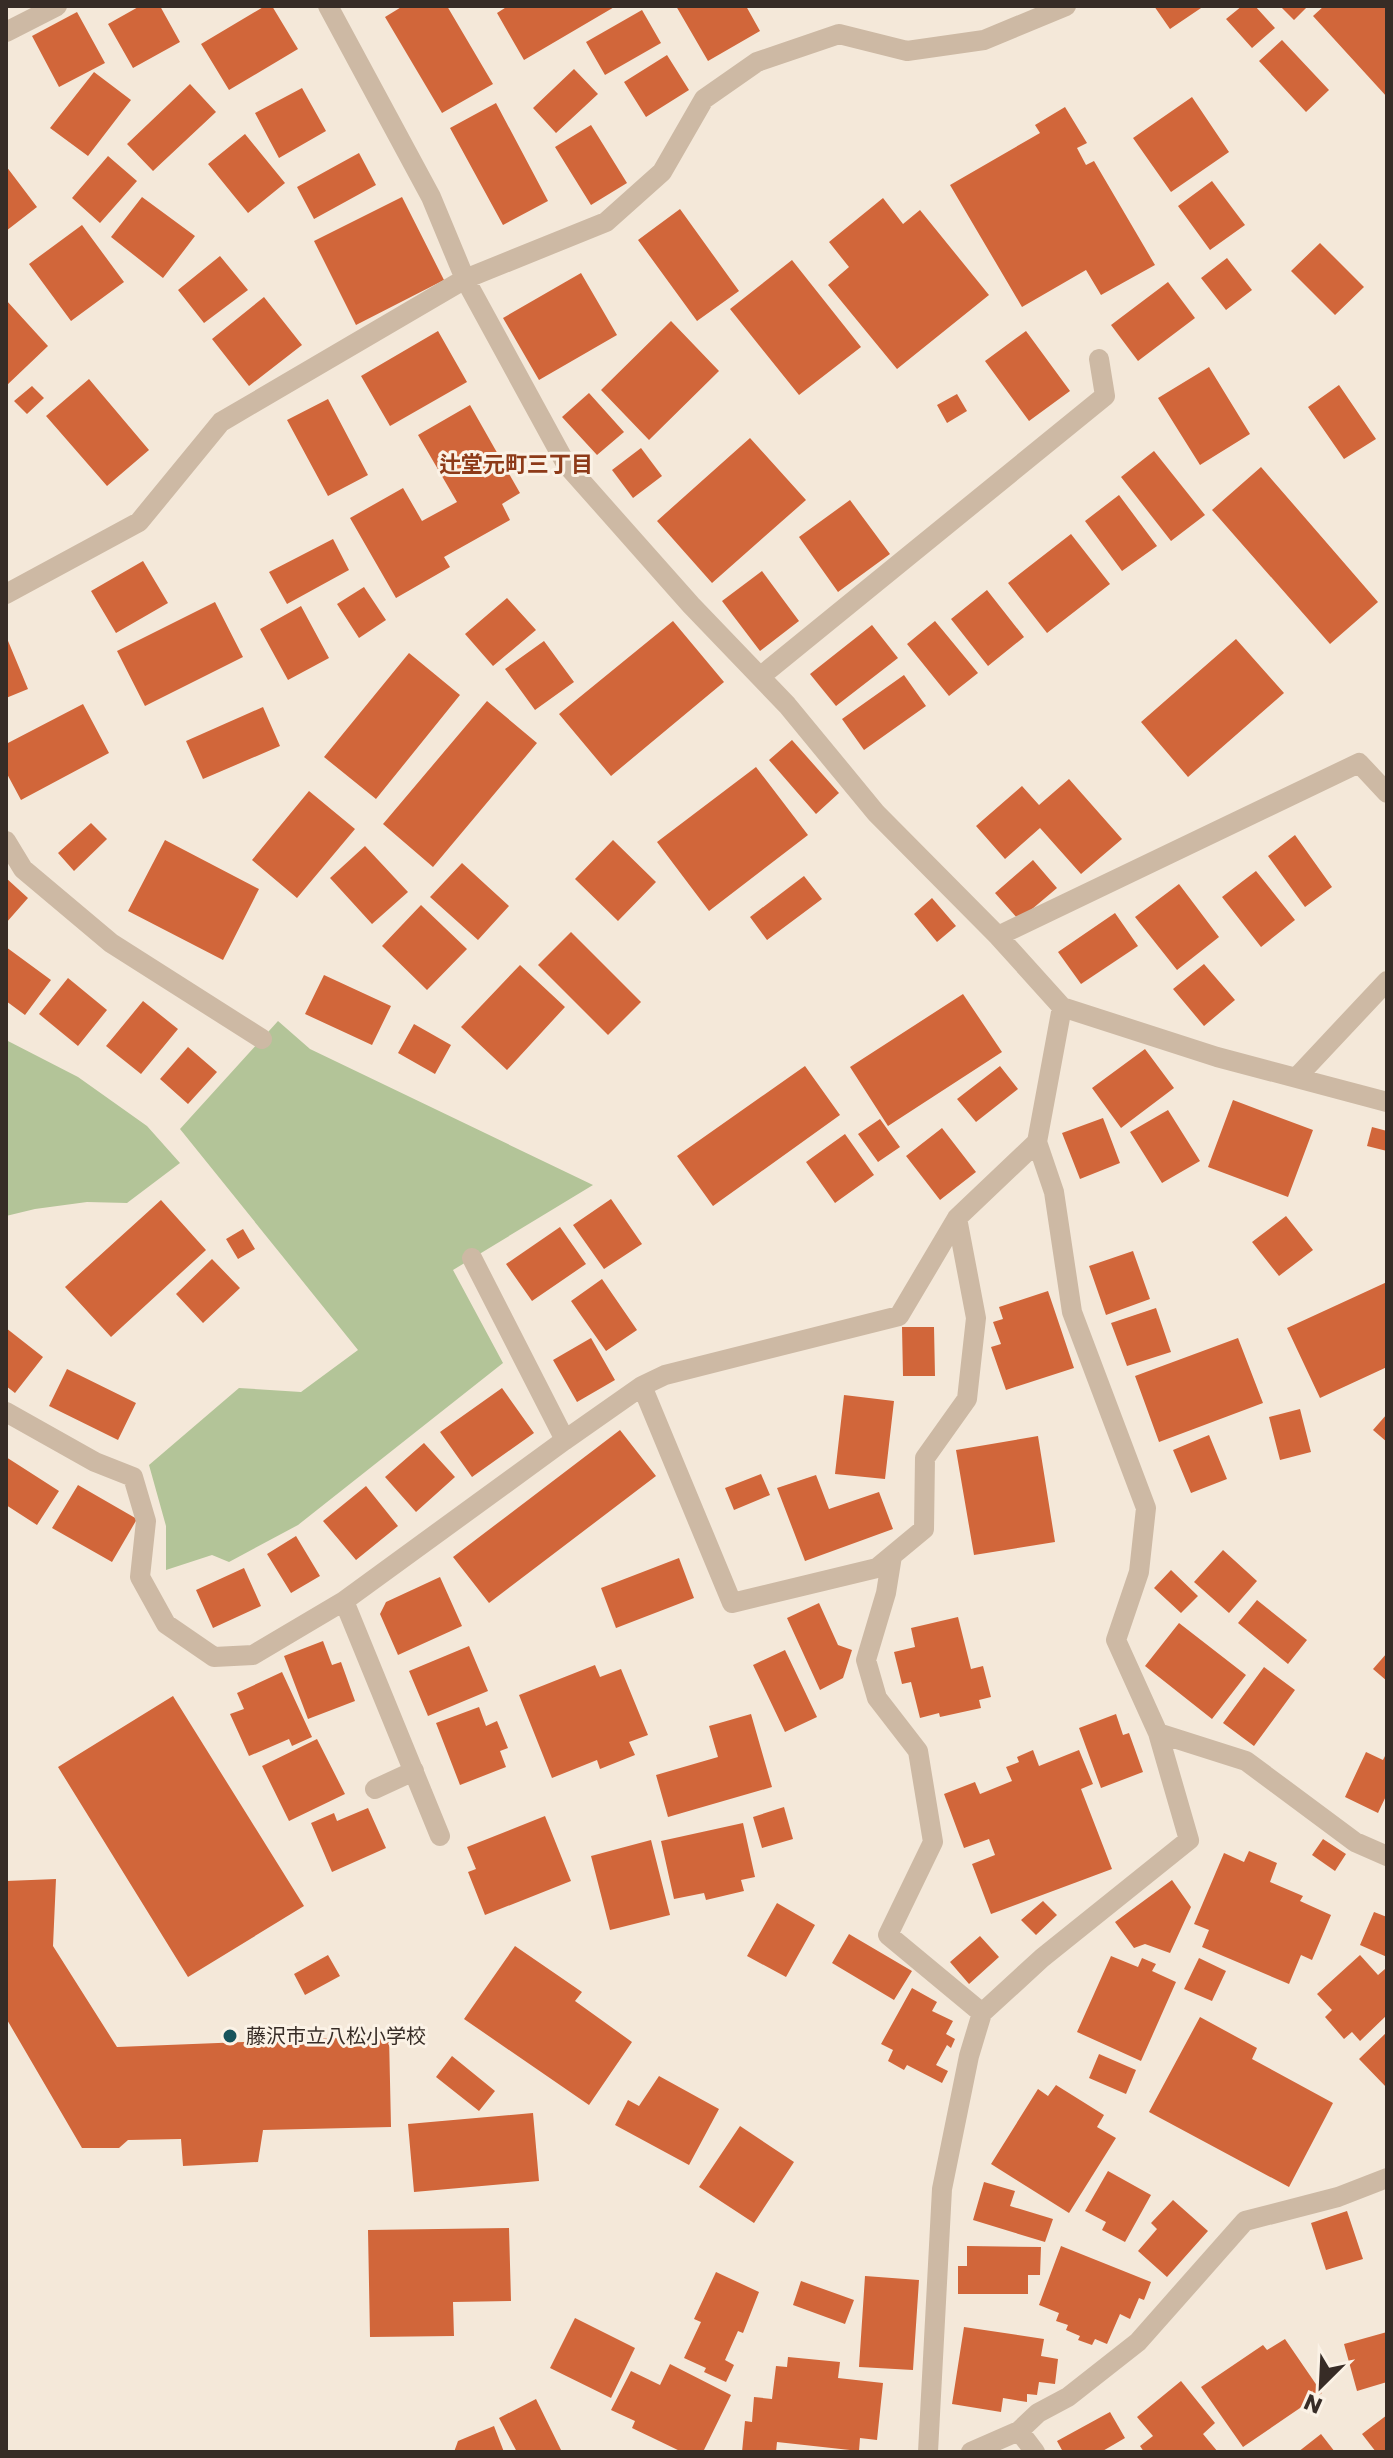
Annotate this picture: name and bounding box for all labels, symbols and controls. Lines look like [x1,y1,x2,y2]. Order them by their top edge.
district label: 辻堂元町三丁目 [439,449,593,480]
place label: 藤沢市立八松小学校 [246,2022,426,2050]
marker: 藤沢市立八松小学校 [221,2027,239,2045]
north arrow [1281,2346,1361,2426]
text: N [1299,2386,1327,2421]

